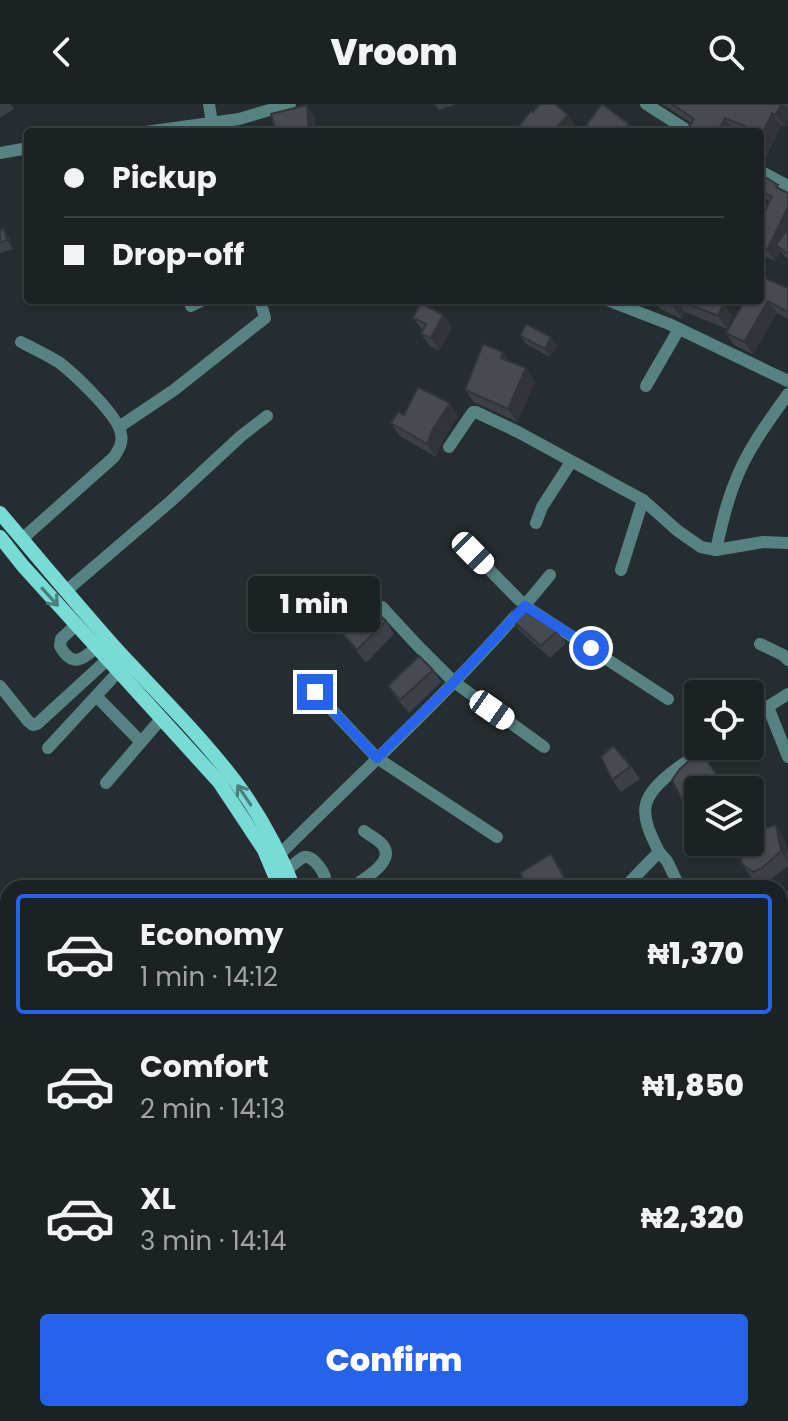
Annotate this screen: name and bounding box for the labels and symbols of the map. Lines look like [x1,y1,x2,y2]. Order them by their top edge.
car [448,528,498,578]
callout: 1 min [249,576,381,632]
one-way arrow [41,586,59,606]
route start [573,630,609,666]
route end [297,674,333,710]
car [465,686,519,734]
one-way arrow [236,784,252,806]

